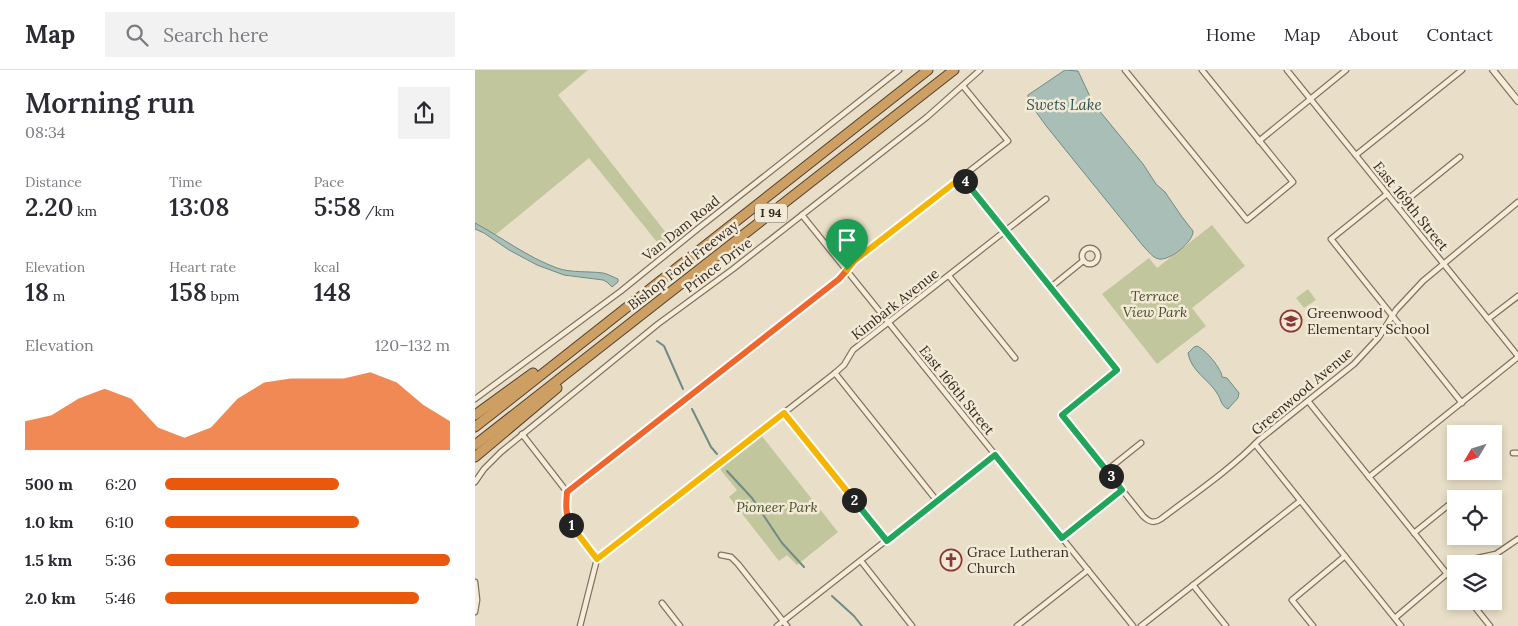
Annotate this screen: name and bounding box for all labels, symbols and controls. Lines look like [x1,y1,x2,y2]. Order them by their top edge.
search box [105,12,455,57]
text: Map [25,19,75,50]
icon: search [123,21,151,49]
text: Search here [163,23,269,47]
text: Home [1206,23,1256,46]
text: Map [1284,23,1320,46]
text: About [1348,23,1398,46]
text: Contact [1426,23,1493,46]
text: Morning run [25,85,195,121]
button: share [398,87,450,139]
water label: Swets Lake [1026,95,1102,114]
text: 08:34 [25,122,66,142]
street label: East 169th Street [1369,158,1453,255]
pin: 4 [953,168,977,194]
text: 4 [962,172,969,190]
text: Distance [25,173,82,191]
text: Time [169,173,202,191]
text: Pace [314,173,344,191]
text: 2.20 [25,191,73,223]
text: 13:08 [169,191,229,223]
text: 5:58 [314,191,361,223]
street label: Van Dam Road [638,191,723,265]
text: km [73,202,97,220]
text: /km [361,202,395,220]
road number: I 94 [755,204,787,222]
street label: Bishop Ford Freeway [624,216,742,314]
pin [826,219,868,270]
icon: arrive [833,226,861,254]
street label: Prince Drive [680,233,756,296]
text: Elevation [25,258,85,276]
text: Heart rate [169,258,236,276]
text: kcal [314,258,340,276]
street label: Kimbark Avenue [848,264,943,344]
text: 18 [25,276,49,308]
text: 158 [169,276,207,308]
text: 148 [314,276,351,308]
text: m [49,287,65,305]
text: bpm [207,287,240,305]
park label: Terrace View Park [1123,287,1187,321]
place label: Greenwood Elementary School [1307,304,1430,338]
school or university icon: Greenwood Elementary School [1279,309,1303,333]
text: Elevation [25,335,94,355]
text: 120–132 m [375,335,450,355]
street label: East 166th Street [915,342,999,439]
street label: Greenwood Avenue [1248,343,1357,439]
north arrow [1447,425,1503,480]
map controls [1447,425,1502,610]
pin: 3 [1099,464,1123,488]
text: 3 [1108,467,1115,485]
text: 500 m [25,474,73,494]
text: 6:20 [105,474,137,494]
pin: 2 [841,488,867,512]
button: locate [1447,490,1502,545]
text: 2 [851,491,858,509]
park label: Pioneer Park [736,498,818,516]
text: 1.0 km [25,512,74,532]
text: 6:10 [105,512,134,532]
pin: 1 [559,512,583,538]
text: 1 [569,516,574,534]
place label: Grace Lutheran Church [967,543,1070,577]
church icon: Grace Lutheran Church [939,548,963,572]
text: 1.5 km [25,550,72,570]
text: 5:36 [105,550,136,570]
button: layers [1447,555,1502,610]
text: 2.0 km [25,588,76,608]
text: 5:46 [105,588,136,608]

